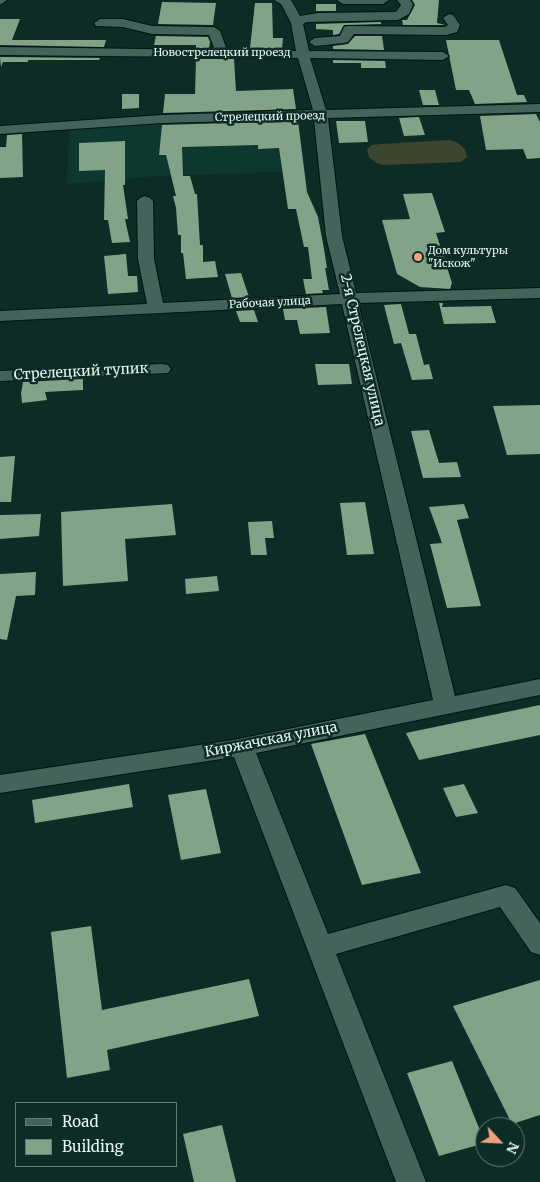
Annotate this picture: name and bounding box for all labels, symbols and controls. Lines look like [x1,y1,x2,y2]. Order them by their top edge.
street label: Новострелецкий проезд [153,46,291,60]
street label: Стрелецкий проезд [215,109,325,125]
place label: Дом культуры "Искож" [428,244,508,270]
marker: Дом культуры "Искож" [412,251,424,263]
street label: 2-я Стрелецкая улица [336,272,388,428]
street label: Рабочая улица [229,294,311,312]
street label: Стрелецкий тупик [13,360,149,384]
street label: Киржачская улица [203,719,339,761]
legend [15,1102,178,1167]
text: Road [62,1112,98,1131]
north arrow [475,1117,525,1167]
text: Building [62,1137,124,1156]
text: N [502,1139,523,1157]

